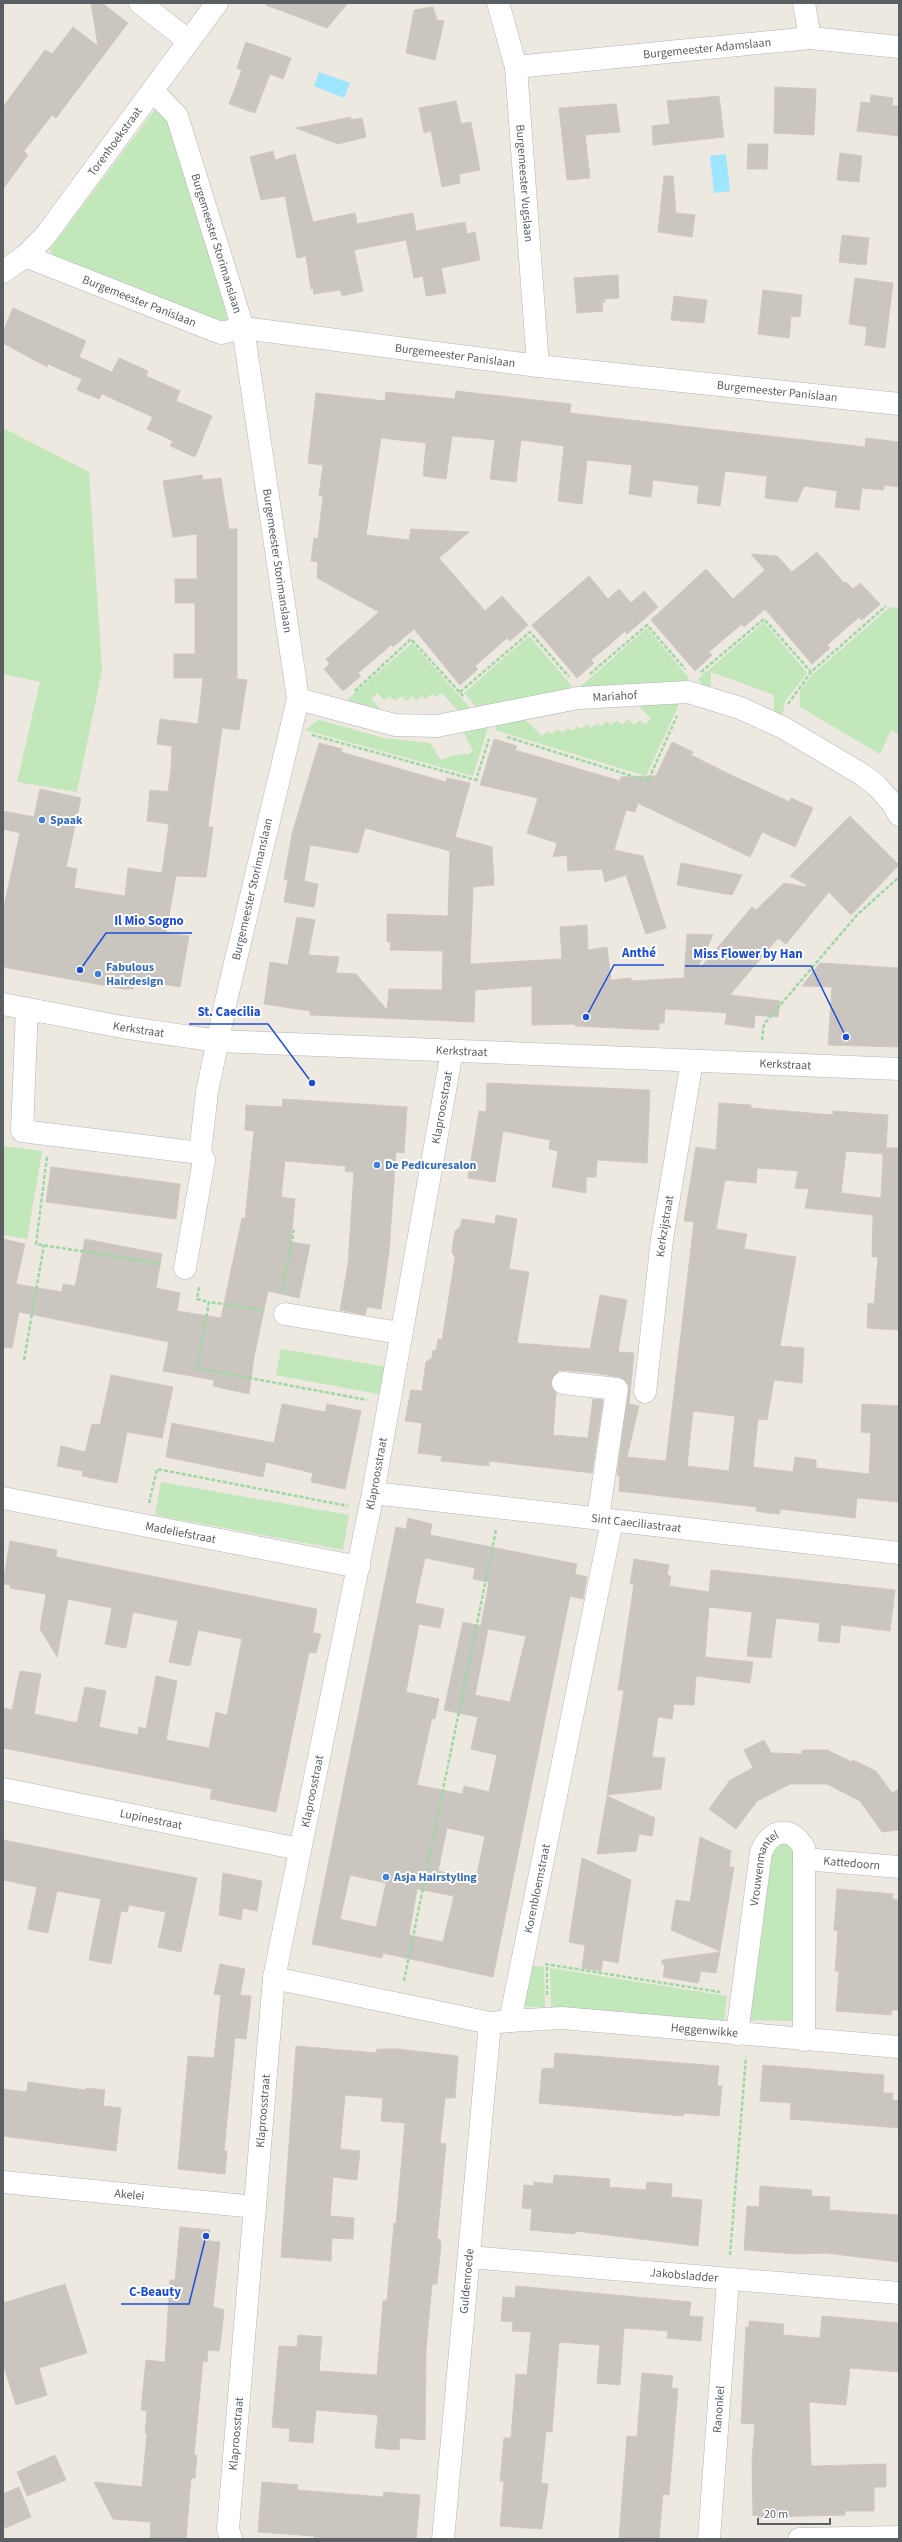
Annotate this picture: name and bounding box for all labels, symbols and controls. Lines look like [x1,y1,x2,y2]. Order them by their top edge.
street label: Burgemeester Adamslaan [642,34,772,63]
street label: Torenhoekstraat [84,104,147,180]
street label: Burgemeester Vugslaan [511,124,537,243]
street label: Burgemeester Storimanslaan [186,171,246,316]
street label: Burgemeester Panislaan [80,271,199,332]
street label: Burgemeester Panislaan [394,340,516,372]
street label: Burgemeester Panislaan [716,377,838,406]
street label: Burgemeester Storimanslaan [258,488,296,634]
street label: Mariahof [592,687,638,706]
place label: Spaak [50,812,83,829]
marker: Spaak [37,815,47,825]
street label: Burgemeester Storimanslaan [228,816,277,962]
callout: Il Mio Sogno [106,908,192,933]
text: Il Mio Sogno [114,912,184,930]
callout: Anthé [614,940,664,965]
callout: Miss Flower by Han [685,941,811,966]
text: Anthé [621,944,656,962]
text: Miss Flower by Han [693,945,803,963]
place label: Fabulous Hairdesign [106,959,164,990]
marker: Fabulous Hairdesign [93,969,103,979]
callout: St. Caecilia [189,999,268,1024]
text: St. Caecilia [197,1003,261,1021]
street label: Kerkstraat [111,1017,165,1042]
street label: Kerkstraat [435,1042,488,1061]
street label: Kerkstraat [759,1055,811,1074]
street label: Klaproosstraat [428,1070,457,1145]
place label: De Pedicuresalon [385,1157,477,1174]
marker: De Pedicuresalon [372,1160,382,1170]
street label: Kerkzijstraat [652,1194,678,1258]
street label: Klaproosstraat [362,1436,392,1512]
street label: Sint Caeciliastraat [590,1510,682,1537]
street label: Madeliefstraat [144,1518,217,1548]
street label: Klaproosstraat [297,1754,328,1829]
street label: Lupinestraat [118,1805,184,1834]
street label: Vrouwenmantel [746,1826,781,1907]
street label: Korenbloemstraat [520,1842,555,1935]
street label: Kattedoorn [823,1853,881,1874]
place label: Asja Hairstyling [393,1869,477,1886]
marker: Asja Hairstyling [381,1872,391,1882]
street label: Heggenwikke [670,2019,739,2042]
street label: Klaproosstraat [252,2074,275,2148]
street label: Akelei [113,2185,145,2205]
street label: Guldenroede [456,2248,478,2314]
street label: Jakobsladder [649,2264,720,2287]
callout: C-Beauty [121,2279,189,2304]
text: C-Beauty [129,2283,181,2301]
street label: Ranonkel [709,2385,729,2434]
street label: Klaproosstraat [225,2396,248,2471]
scale bar [758,2500,830,2526]
text: 20 m [764,2506,788,2523]

